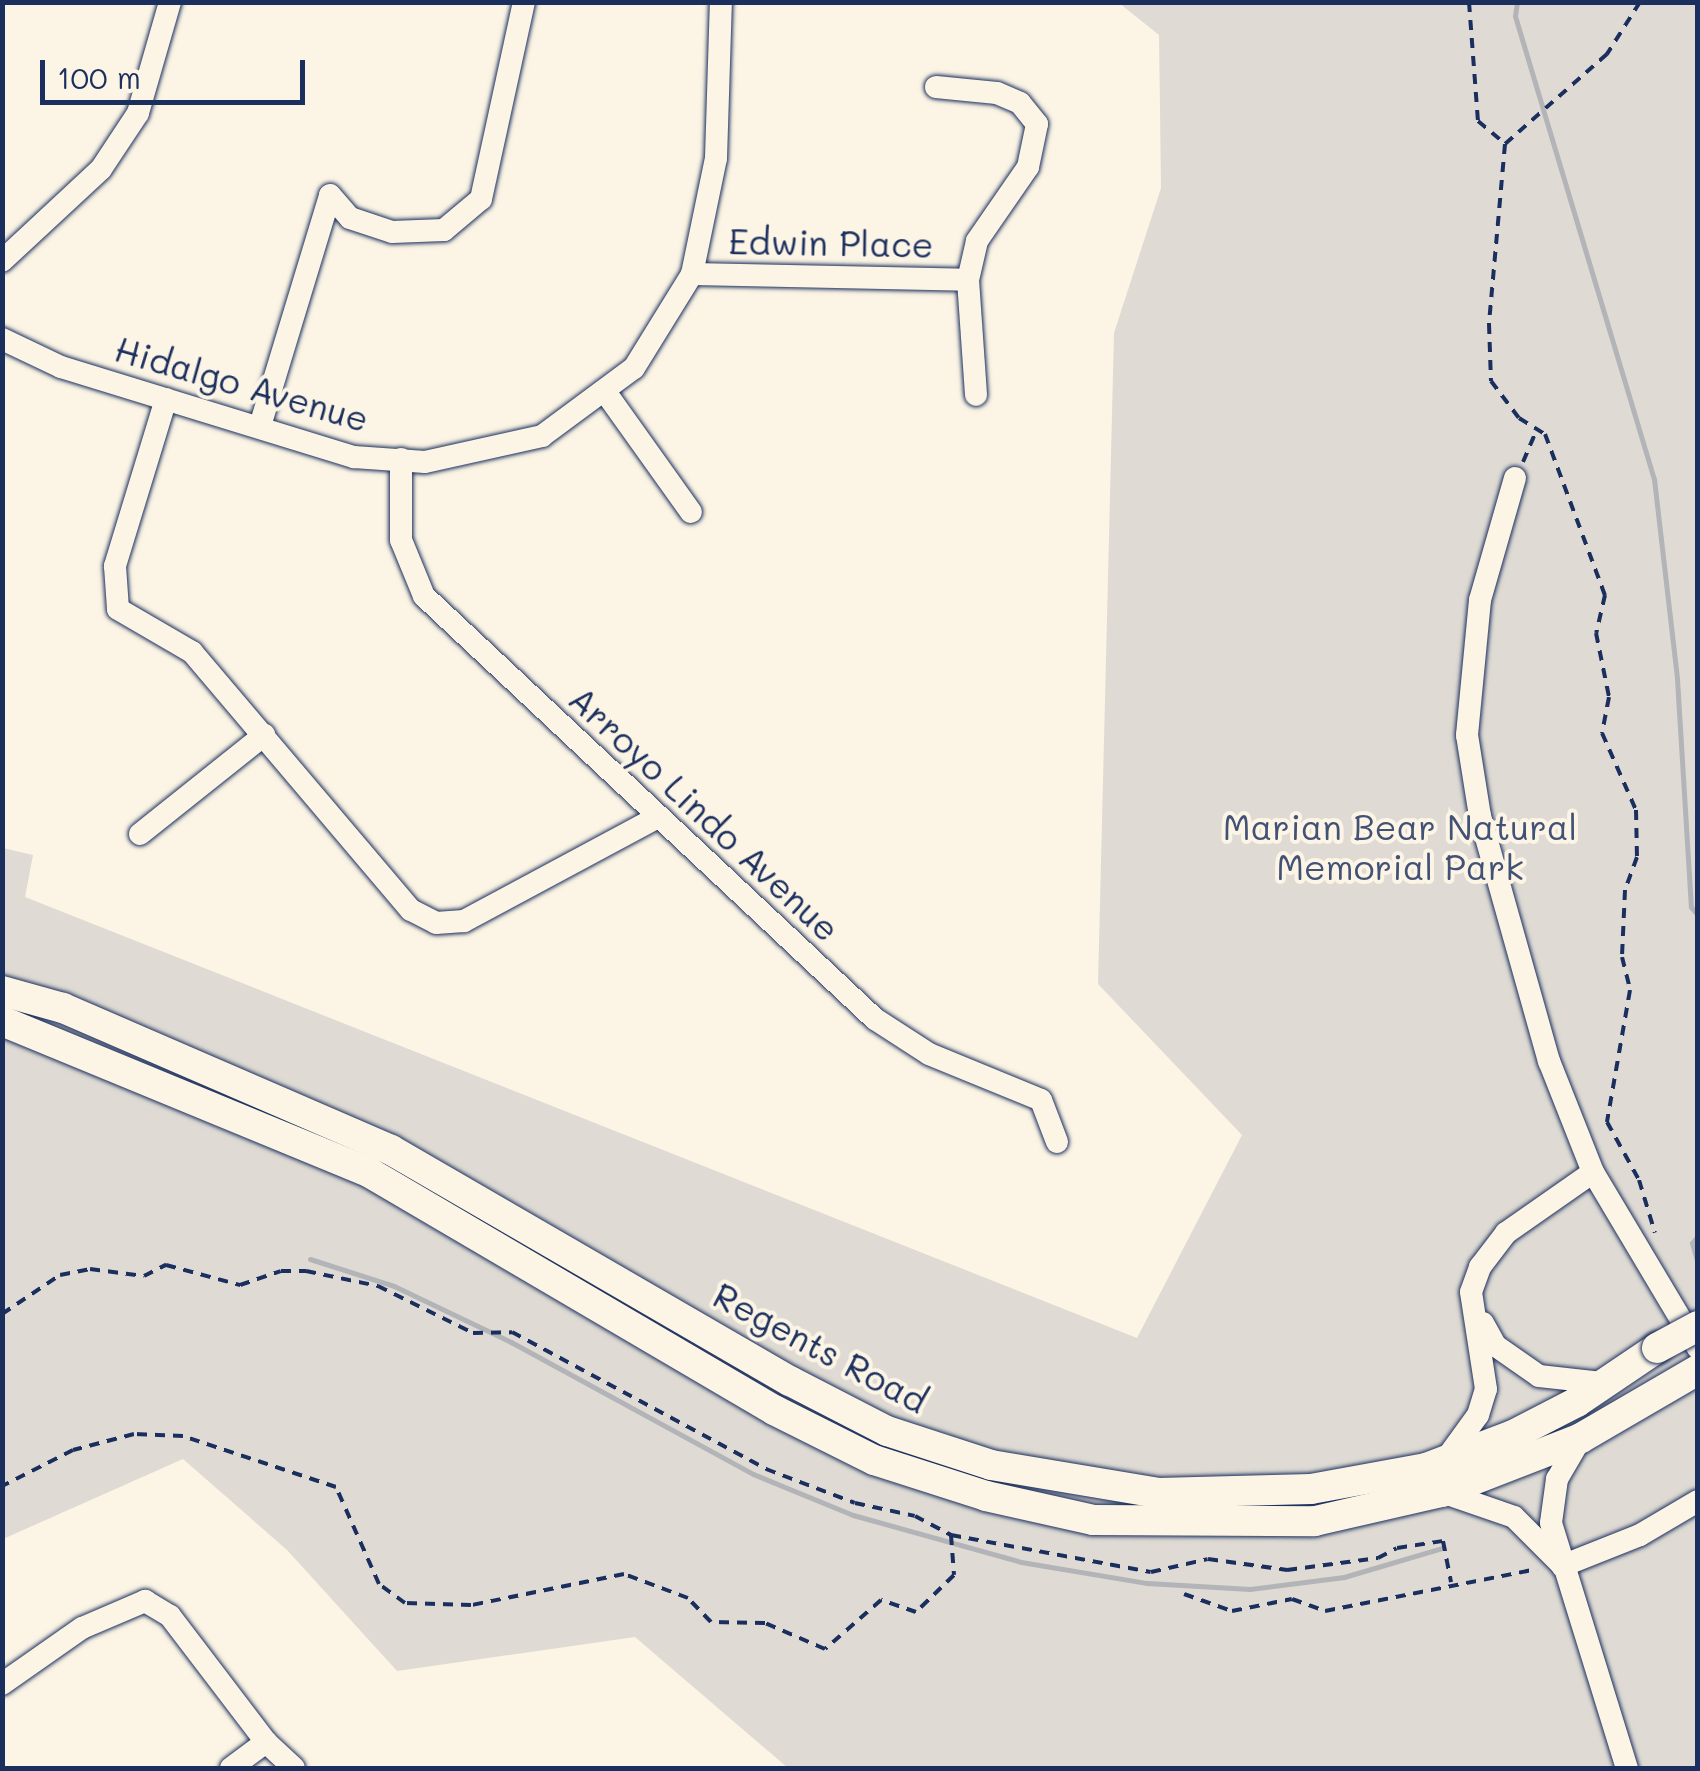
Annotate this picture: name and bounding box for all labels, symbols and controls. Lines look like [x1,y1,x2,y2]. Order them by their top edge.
scale bar [45,40,310,102]
text: 100 m [57,57,141,97]
street label: Edwin Place [728,219,934,265]
street label: Hidalgo Avenue [110,327,374,439]
street label: Arroyo Lindo Avenue [561,677,849,949]
park label: Marian Bear Natural Memorial Park [1223,805,1577,887]
street label: Regents Road [707,1273,935,1421]

